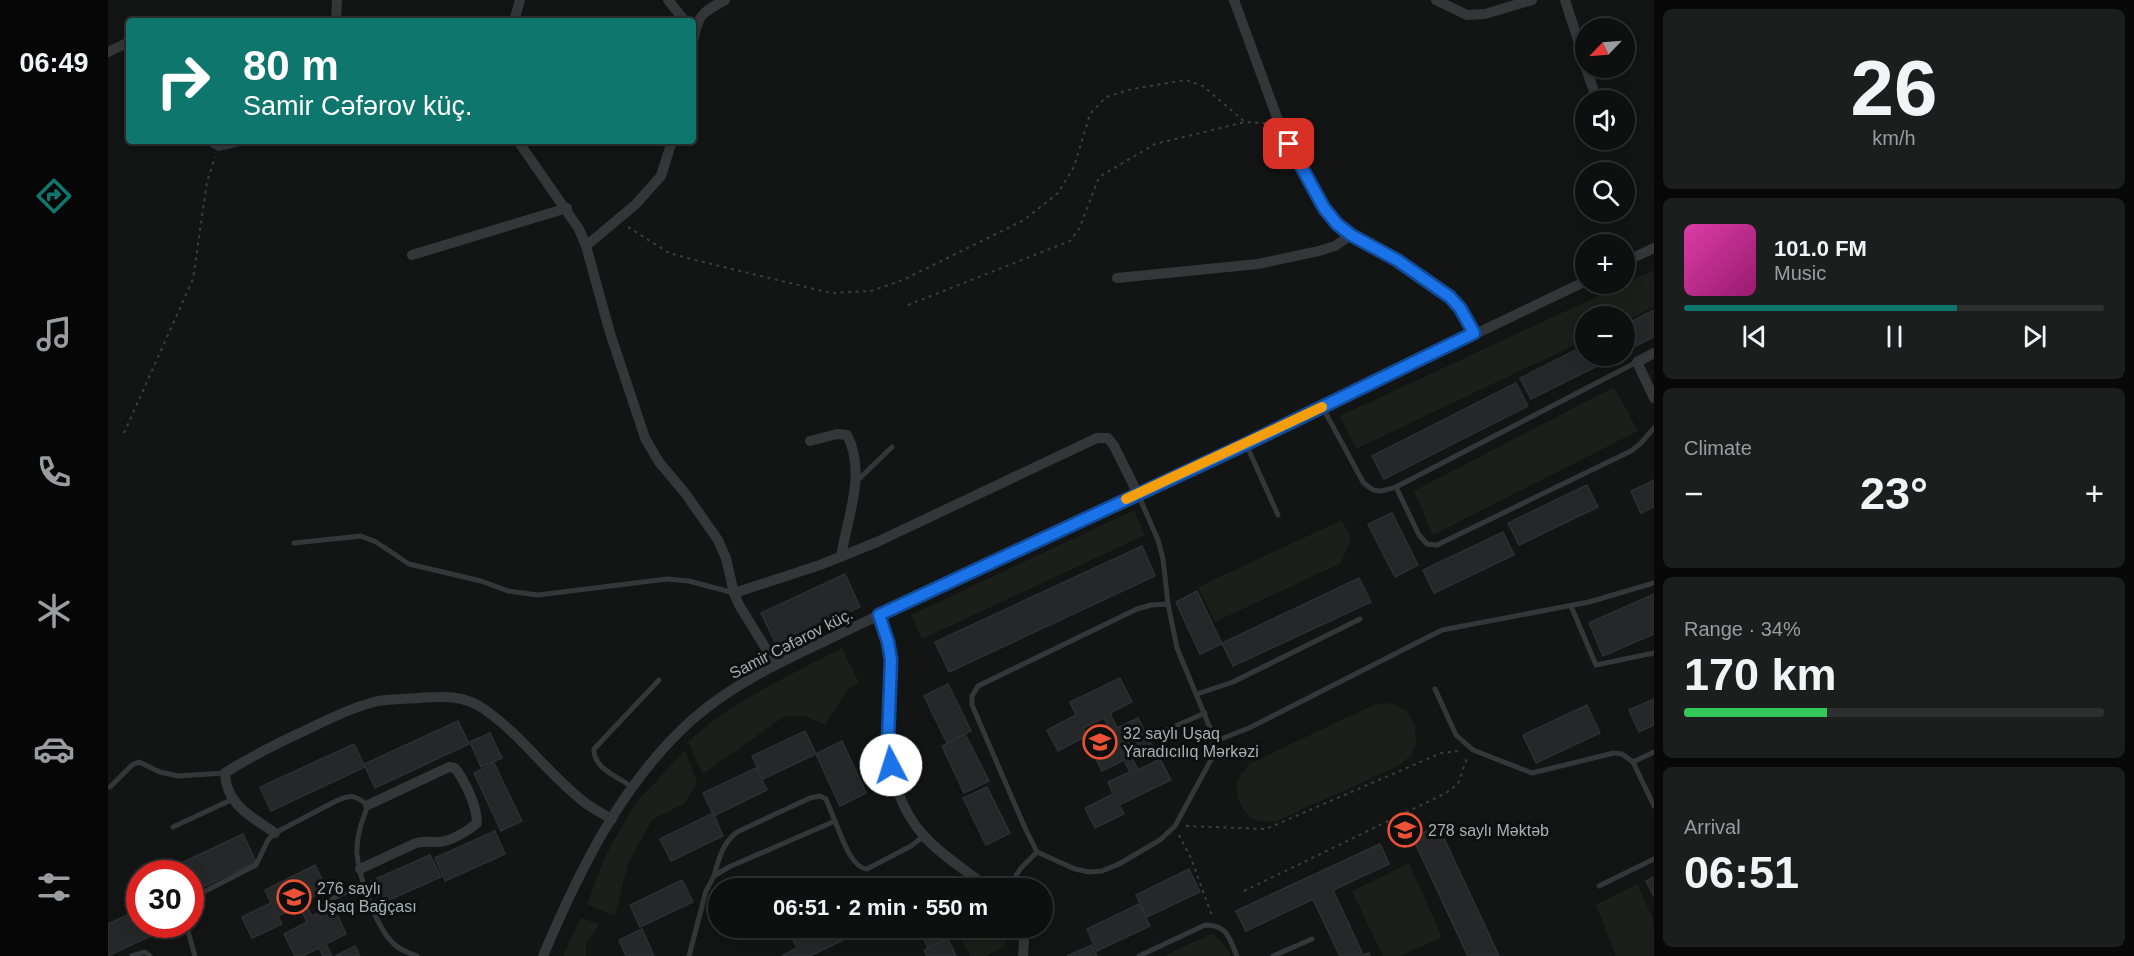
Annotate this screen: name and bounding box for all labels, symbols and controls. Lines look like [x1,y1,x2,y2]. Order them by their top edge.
north arrow [1575,18,1635,78]
map controls [1575,18,1635,366]
icon: right [144,42,222,120]
text: 80 m [243,42,339,89]
text: 26 [1851,44,1937,132]
text: 06:49 [19,48,89,78]
button: sound [1575,90,1635,150]
text: Samir Cəfərov küç. [243,91,473,121]
pin [1263,118,1314,169]
icon: arrive [1272,127,1305,160]
text: km/h [1872,127,1916,149]
button: search [1575,162,1635,222]
icon: directions [33,175,75,217]
button: + [1575,234,1635,294]
text: 101.0 FM [1774,236,1867,261]
text: Music [1774,262,1826,284]
button: − [1575,306,1635,366]
icon: music [33,313,75,355]
icon: previous [1738,320,1771,353]
icon: pause [1878,320,1911,353]
icon: next [2018,320,2051,353]
text: Climate [1684,437,1752,459]
icon: phone [33,451,75,493]
text: 23° [1860,468,1928,519]
text: − [1684,475,1703,512]
text: + [2085,475,2104,512]
icon: climate [33,590,75,632]
street label: Samir Cəfərov küç. [727,605,856,682]
text: Range · 34% [1684,618,1801,640]
text: 170 km [1684,649,1837,700]
school or university icon: 32 saylı Uşaq Yaradıcılıq Mərkəzi [1082,724,1118,760]
place label: 32 saylı Uşaq Yaradıcılıq Mərkəzi [1123,725,1259,760]
icon: car [33,728,75,770]
position arrow [859,733,923,797]
school or university icon: 278 saylı Məktəb [1387,812,1423,848]
text: Arrival [1684,816,1741,838]
place label: 278 saylı Məktəb [1428,822,1549,839]
text: 06:51 [1684,847,1799,898]
speed limit sign: 30 [126,860,204,938]
icon: filters [33,866,75,908]
school or university icon: 276 saylı Uşaq Bağçası [276,879,312,915]
place label: 276 saylı Uşaq Bağçası [317,880,417,915]
text: 06:51 · 2 min · 550 m [773,895,988,920]

